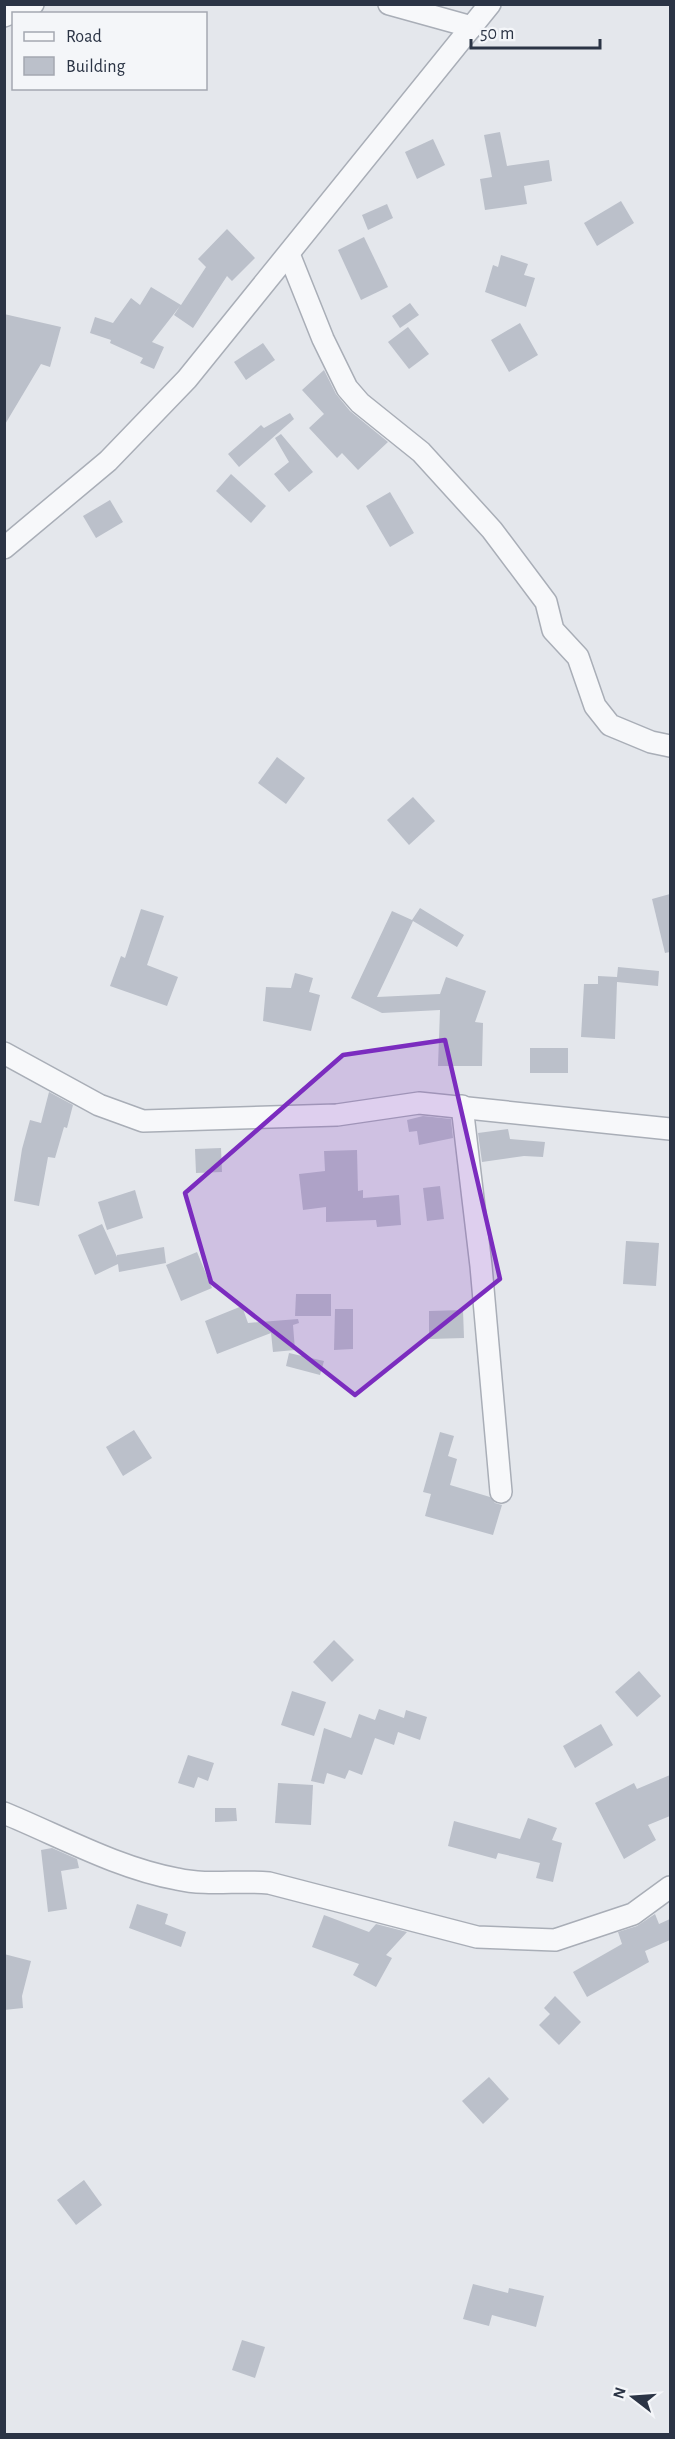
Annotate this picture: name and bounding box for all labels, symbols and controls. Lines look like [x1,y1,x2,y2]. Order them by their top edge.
legend [12,12,207,90]
scale bar [471,12,600,50]
text: 50 m [480,25,514,43]
text: Road [66,28,102,46]
text: Building [66,58,126,76]
north arrow [603,2367,663,2427]
text: N [610,2385,629,2401]

